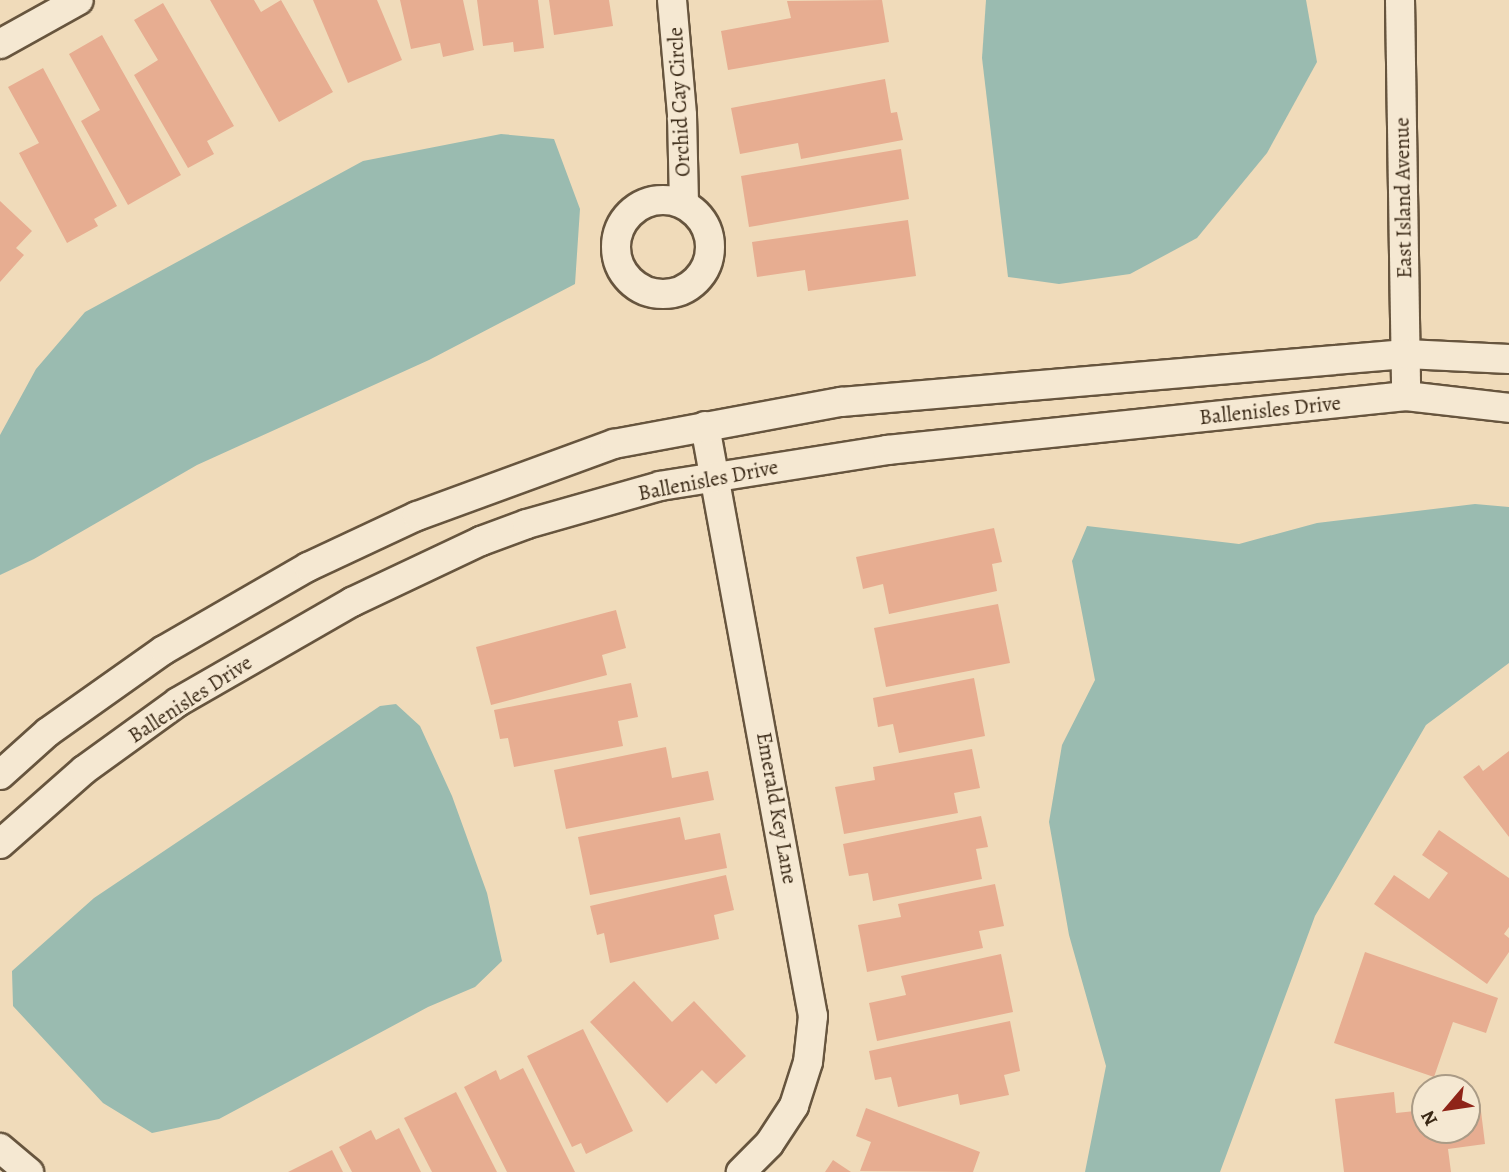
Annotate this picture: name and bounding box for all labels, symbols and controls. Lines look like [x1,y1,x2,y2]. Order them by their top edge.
street label: Orchid Cay Circle [662,27,696,177]
street label: East Island Avenue [1389,117,1417,279]
street label: Ballenisles Drive [1198,390,1342,430]
street label: Ballenisles Drive [636,454,780,506]
street label: Ballenisles Drive [124,650,256,748]
street label: Emerald Key Lane [751,730,803,886]
north arrow [1411,1074,1481,1144]
text: N [1415,1106,1444,1131]

